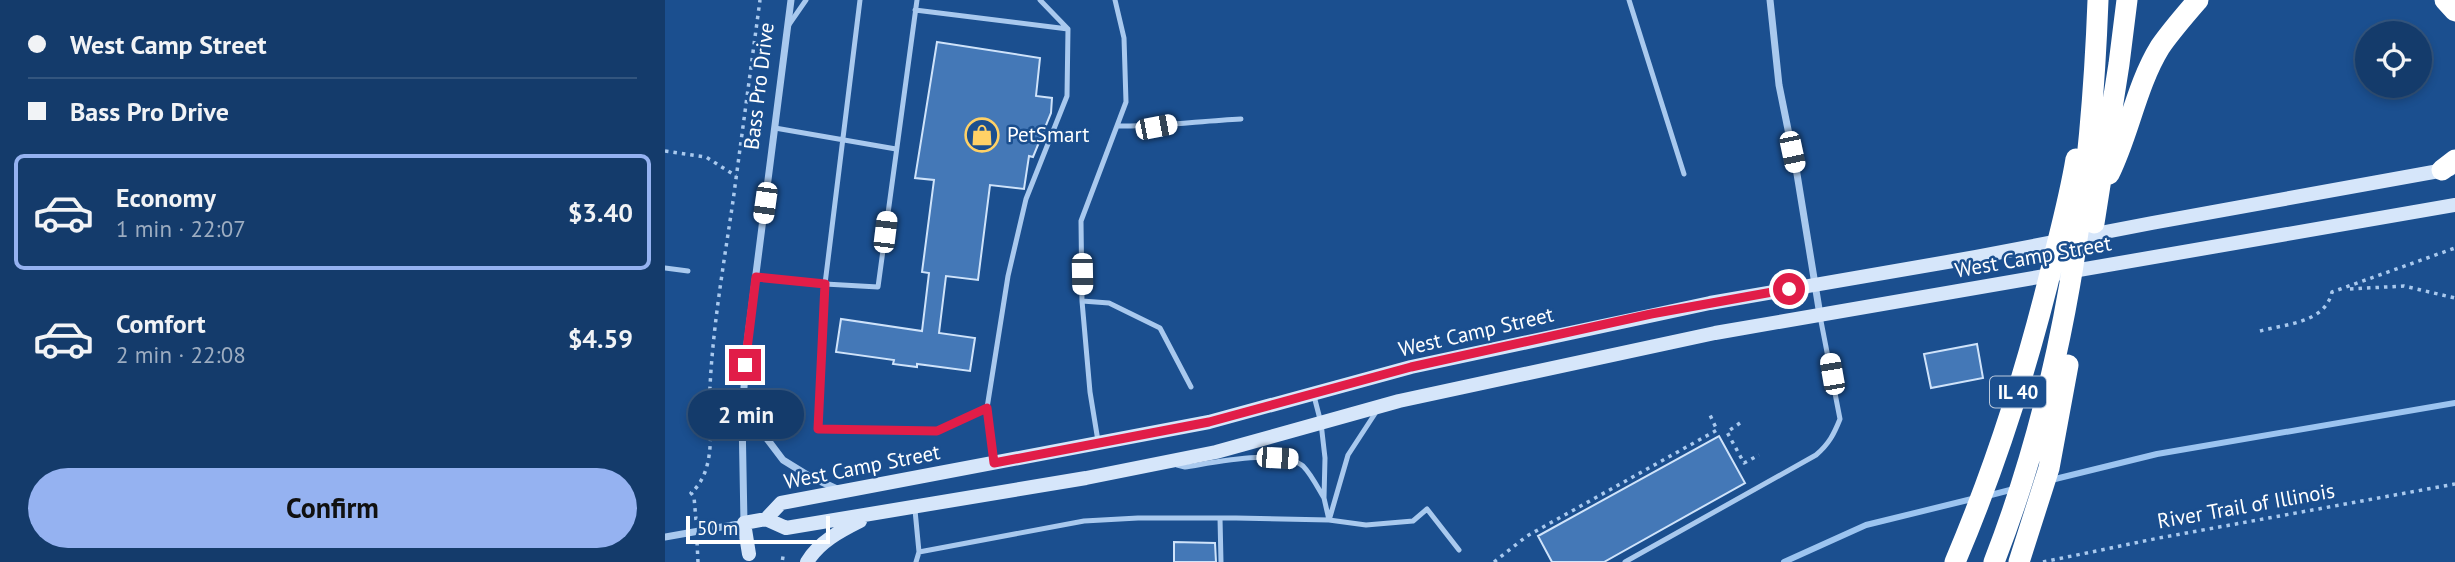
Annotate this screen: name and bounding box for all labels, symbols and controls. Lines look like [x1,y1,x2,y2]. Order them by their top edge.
street label: Bass Pro Drive [737,21,780,151]
map controls [2355,21,2432,98]
button: locate [2355,21,2432,98]
text: West Camp Street [70,28,267,61]
text: Bass Pro Drive [70,95,229,128]
car [1134,113,1179,141]
shop icon: PetSmart [963,116,1001,154]
place label: PetSmart [1007,121,1089,148]
car [1778,129,1807,175]
icon: car [32,181,95,244]
text: Economy [116,181,216,214]
car [752,181,779,225]
text: $3.40 [568,196,633,229]
car [873,210,898,254]
text: 1 min · 22:07 [116,214,246,243]
street label: West Camp Street [1953,229,2113,284]
car [1072,253,1093,295]
route start [1773,273,1805,305]
street label: West Camp Street [1396,301,1556,362]
icon: car [32,307,95,370]
text: Comfort [116,307,206,340]
text: $4.59 [568,322,633,355]
text: 2 min · 22:08 [116,340,246,369]
route end [729,349,761,381]
car [1819,351,1846,397]
road number: IL 40 [1990,376,2046,408]
callout: 2 min [687,390,803,438]
text: 2 min [718,400,774,429]
street label: West Camp Street [782,438,942,495]
car [1256,446,1299,470]
button: Confirm [28,468,637,548]
street label: River Trail of Illinois [2155,477,2337,534]
scale bar [686,513,829,545]
text: 50 m [697,516,738,540]

